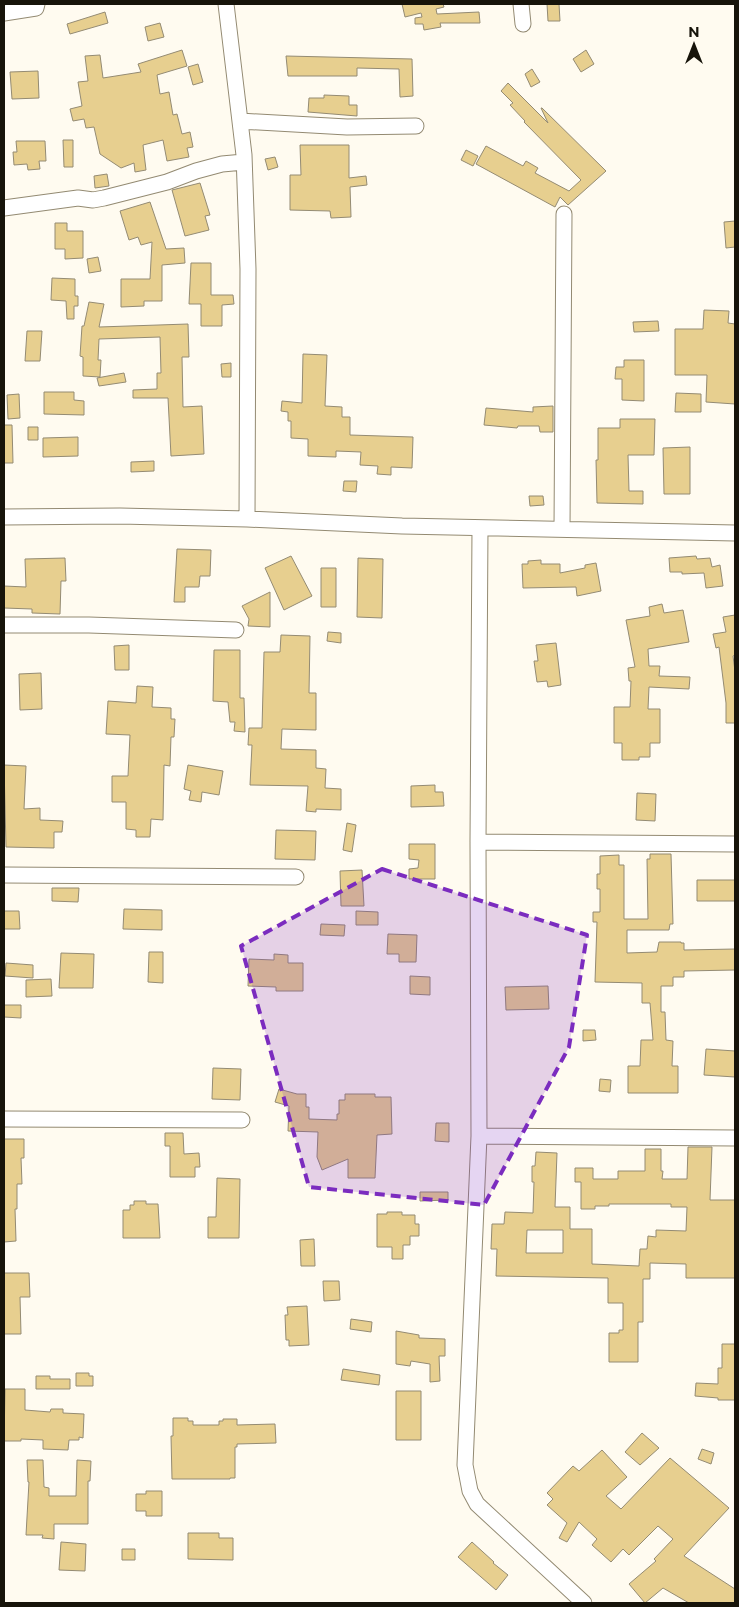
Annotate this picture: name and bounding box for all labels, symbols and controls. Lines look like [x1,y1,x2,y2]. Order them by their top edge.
north arrow [669,20,719,70]
text: N [688,23,700,41]

